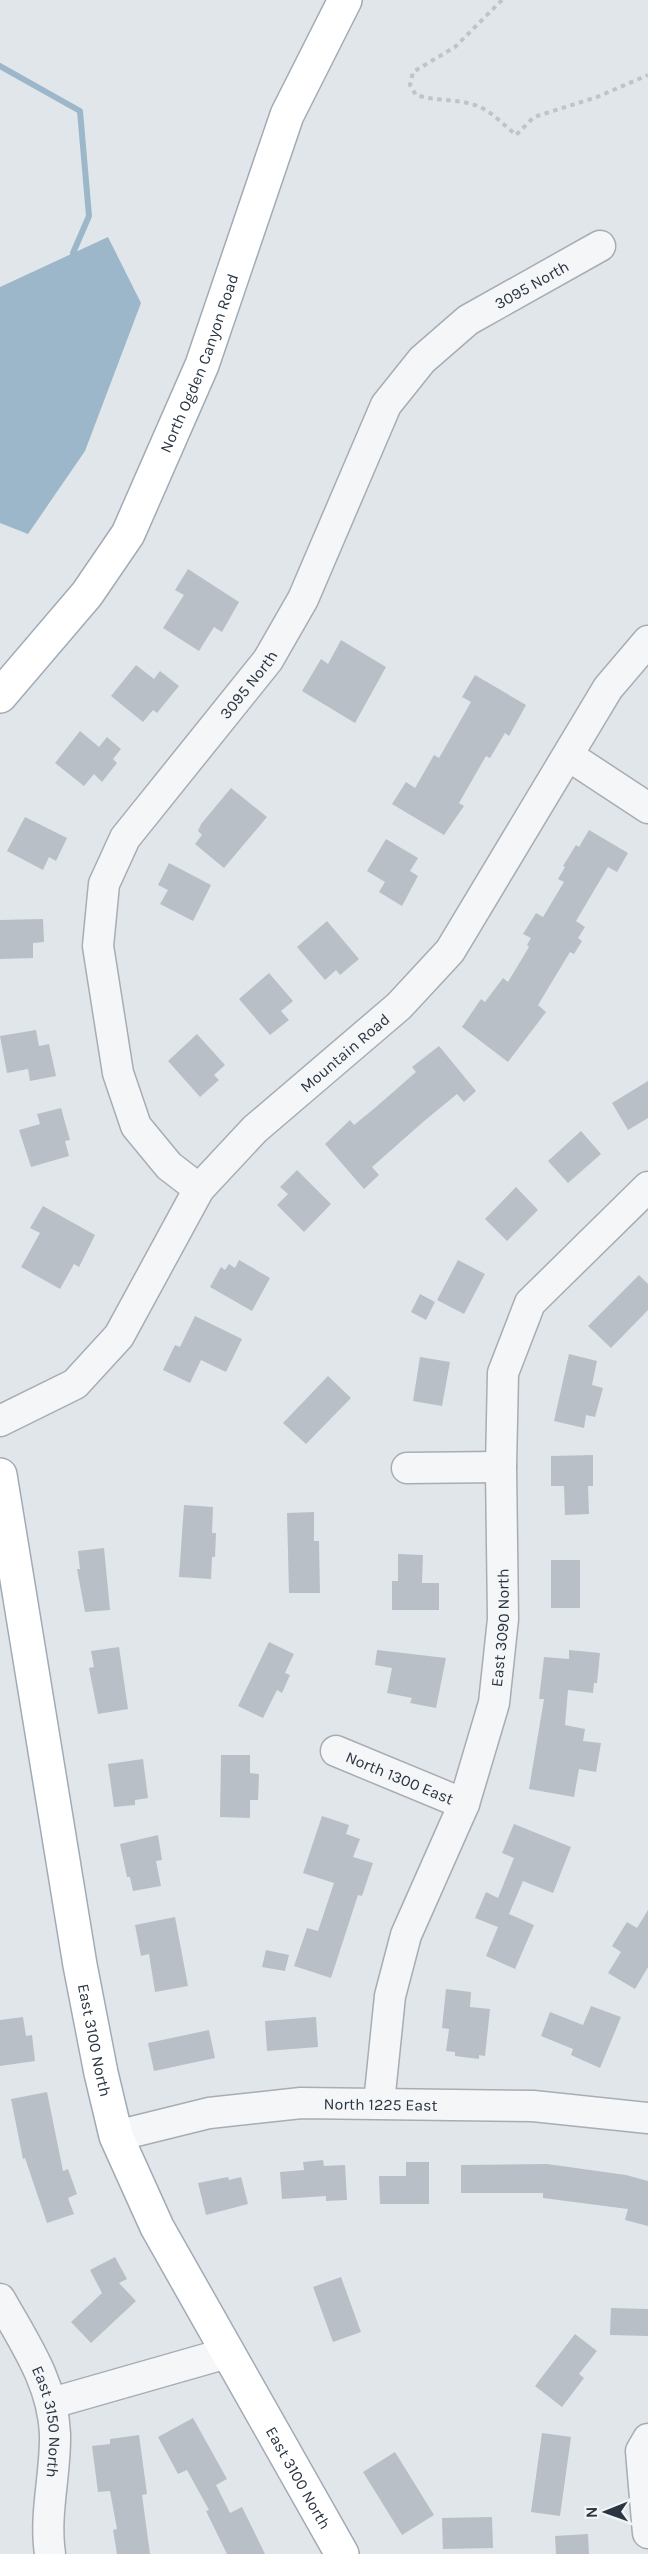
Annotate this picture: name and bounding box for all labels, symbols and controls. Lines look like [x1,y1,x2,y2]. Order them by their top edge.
street label: 3095 North [491,256,572,313]
street label: North Ogden Canyon Road [156,271,242,455]
street label: 3095 North [216,647,282,723]
street label: Mountain Road [296,1009,394,1096]
street label: East 3090 North [487,1568,513,1688]
street label: North 1300 East [343,1747,456,1809]
street label: East 3100 North [74,1982,115,2099]
street label: North 1225 East [324,2094,438,2115]
street label: East 3150 North [28,2363,64,2479]
street label: East 3100 North [262,2423,335,2532]
north arrow [576,2482,636,2542]
text: N [582,2506,601,2518]

